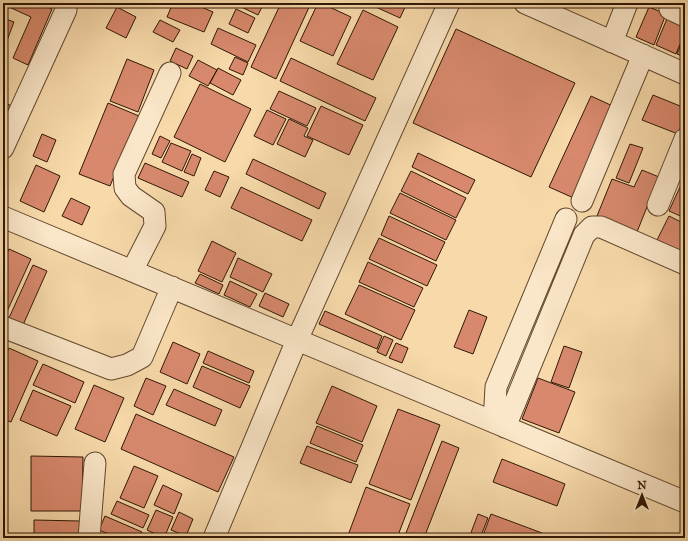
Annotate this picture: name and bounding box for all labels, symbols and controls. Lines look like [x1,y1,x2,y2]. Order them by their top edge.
north arrow [622,475,662,515]
text: N [637,479,647,492]

